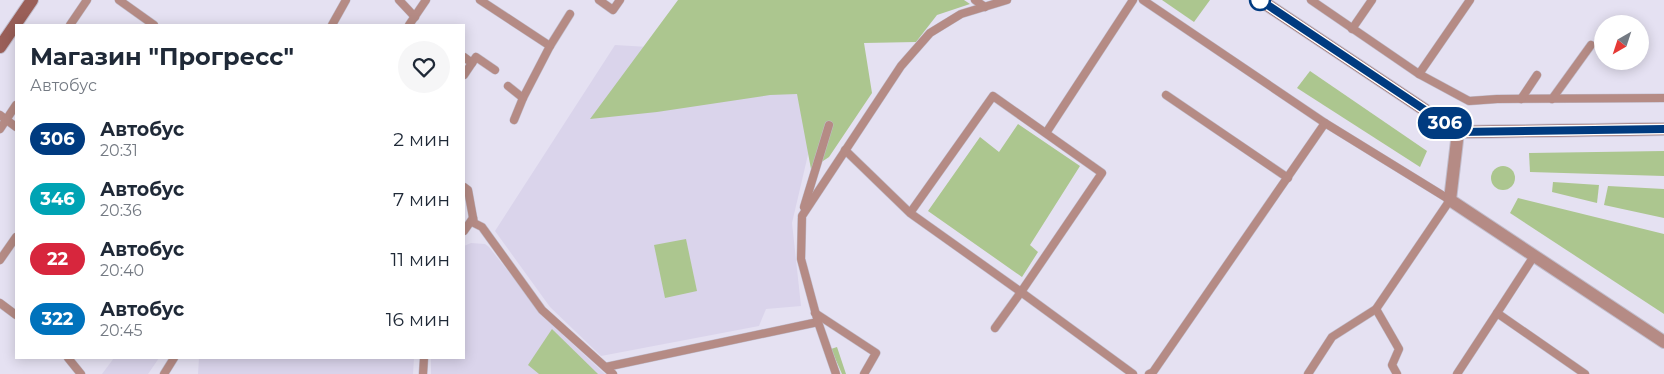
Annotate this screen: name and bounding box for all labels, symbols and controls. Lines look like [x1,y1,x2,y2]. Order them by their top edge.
unlabelled marker [1249,0,1271,11]
north arrow [1594,15,1649,70]
map controls [1594,15,1649,70]
button: heart [398,41,450,93]
text: Магазин "Прогресс" [30,42,294,71]
text: Автобус [30,76,97,95]
line badge: 306 [1416,107,1474,139]
text: 306 [1428,112,1462,134]
text: Автобус [100,118,184,141]
text: 306 [40,128,75,150]
text: 2 мин [393,128,450,151]
text: 20:31 [100,141,138,160]
text: Автобус [100,178,184,201]
text: 346 [40,188,75,210]
text: 7 мин [393,188,450,211]
text: 20:36 [100,201,142,220]
text: Автобус [100,238,184,261]
text: 22 [47,248,68,270]
text: 11 мин [390,248,450,271]
text: 20:40 [100,261,144,280]
text: Автобус [100,298,184,321]
text: 322 [42,308,73,330]
text: 16 мин [386,308,450,331]
text: 20:45 [100,321,143,340]

